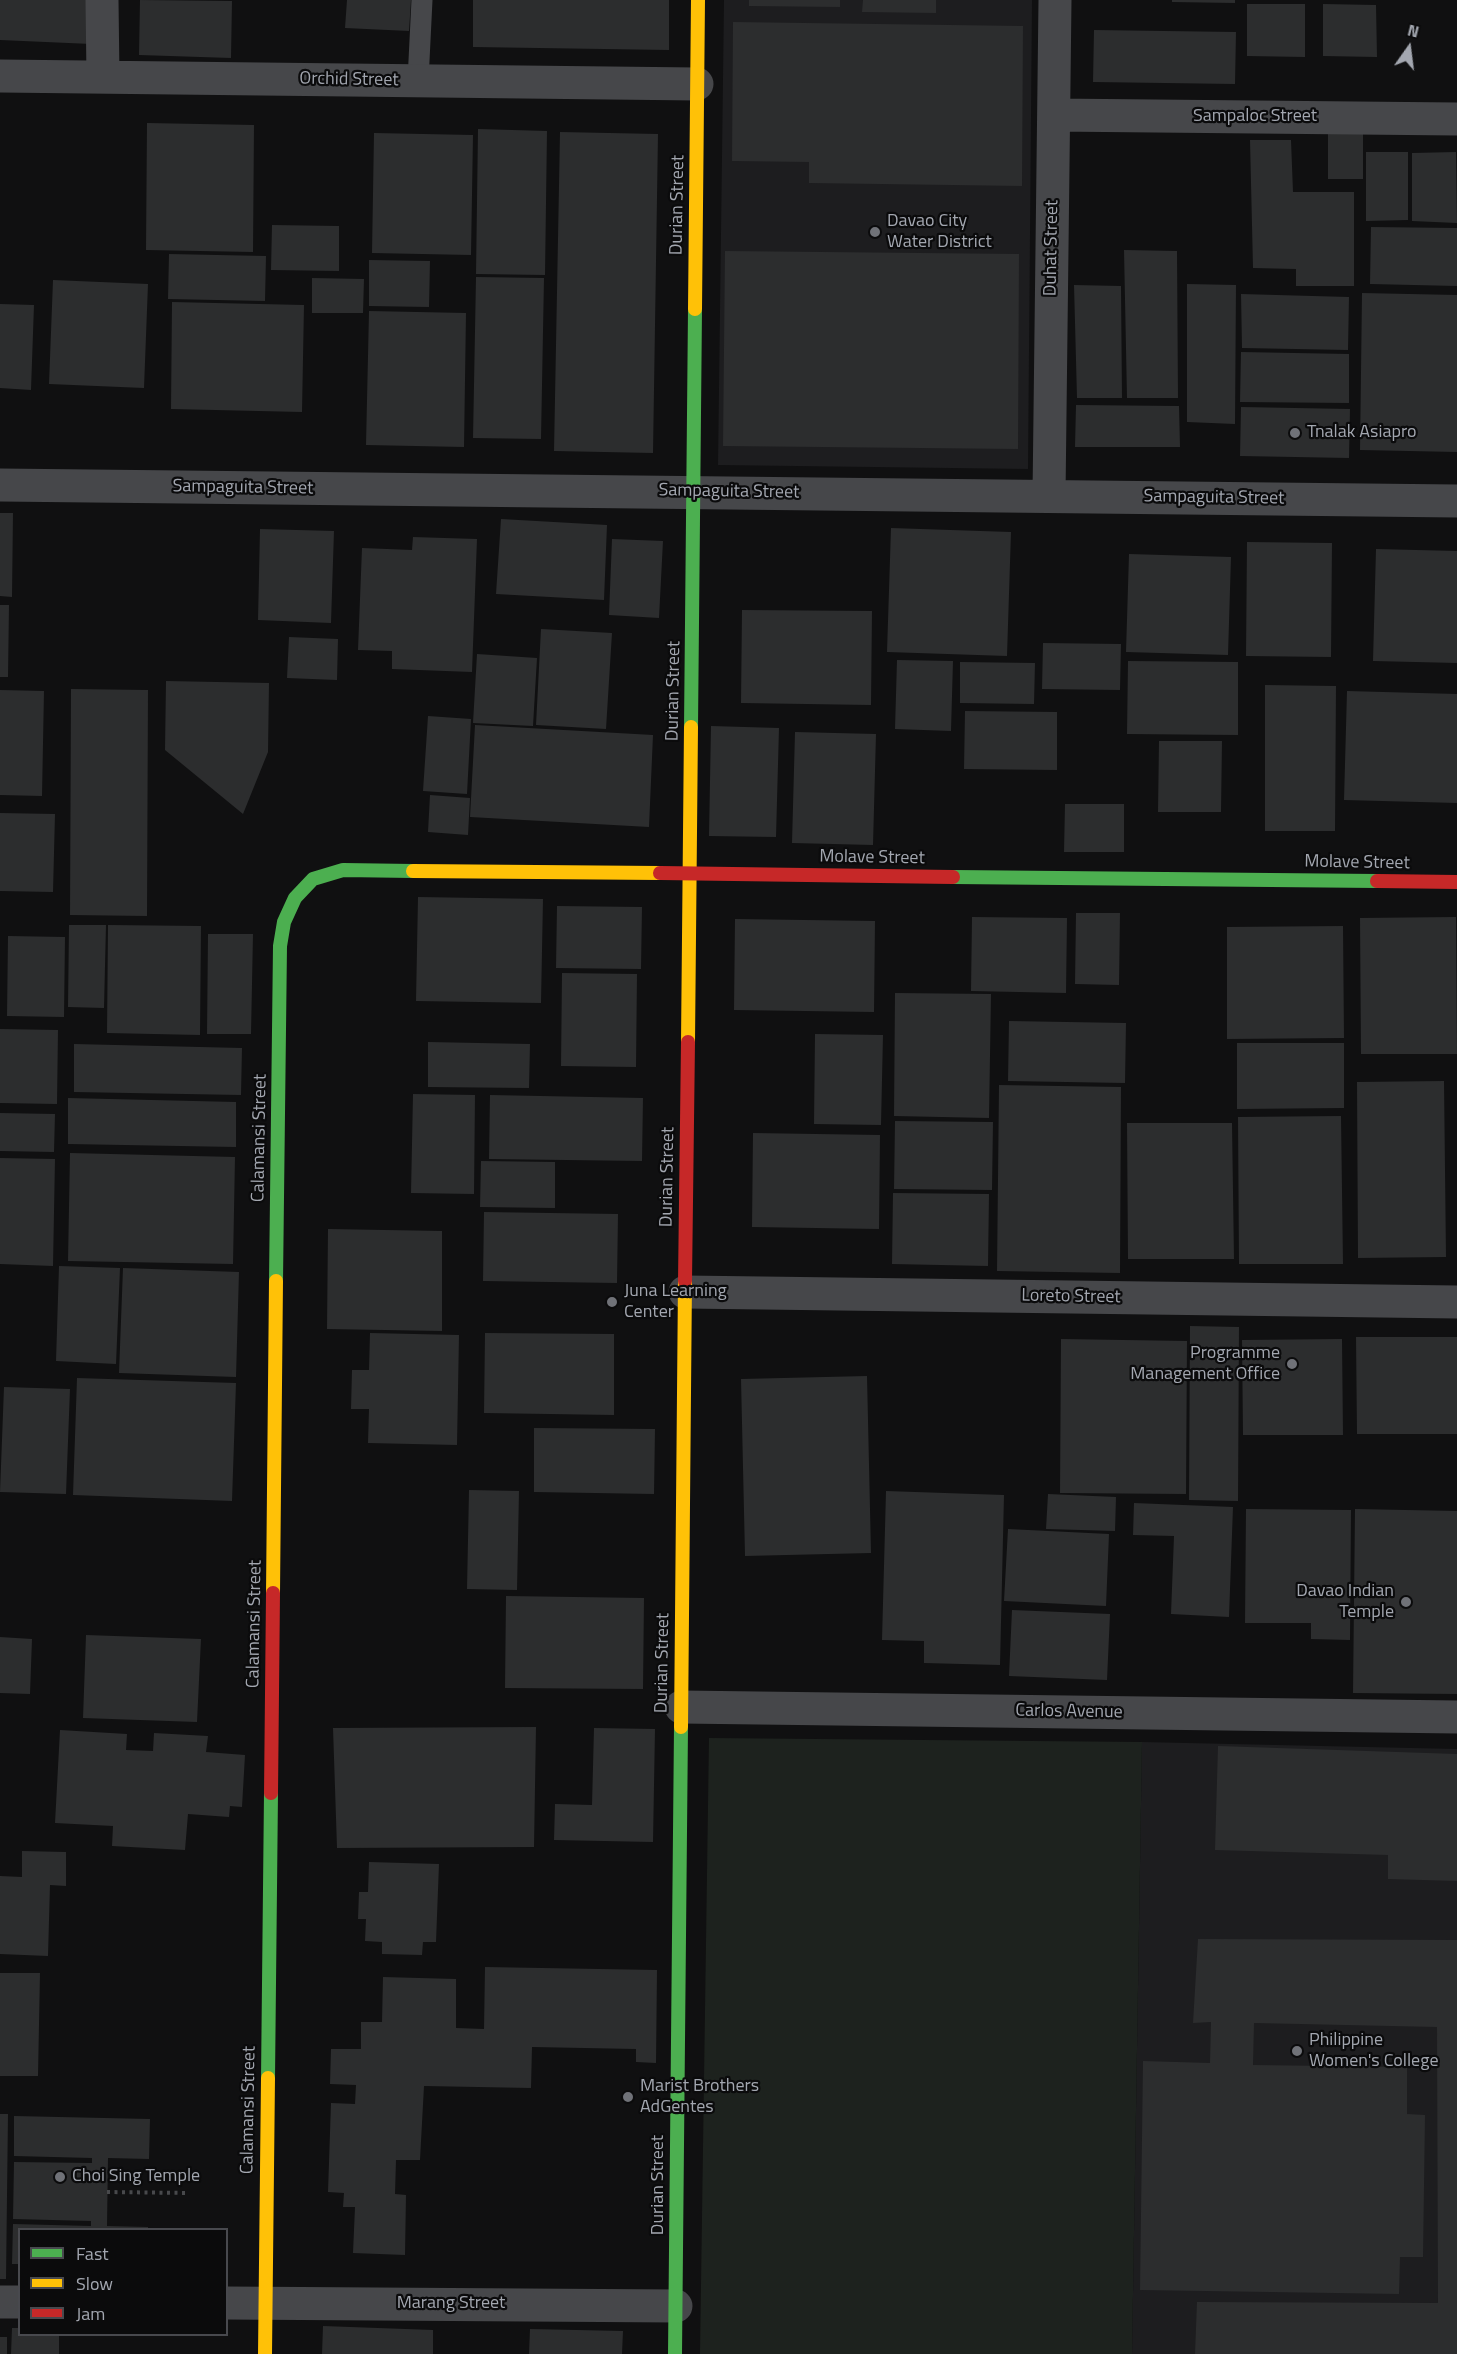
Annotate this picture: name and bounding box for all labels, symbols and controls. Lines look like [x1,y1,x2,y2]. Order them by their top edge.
north arrow [1379,18,1439,78]
text: N [1405,18,1422,44]
street label: Orchid Street [299,68,399,92]
street label: Sampaloc Street [1193,106,1317,128]
street label: Durian Street [666,155,690,255]
street label: Duhat Street [1040,200,1064,296]
place label: Davao City Water District [887,211,992,254]
marker: Davao City Water District [868,225,882,239]
place label: Tnalak Asiapro [1307,422,1416,444]
marker: Tnalak Asiapro [1288,426,1302,440]
street label: Sampaguita Street [172,476,314,500]
street label: Sampaguita Street [658,480,800,504]
street label: Sampaguita Street [1143,486,1285,510]
street label: Durian Street [662,641,686,741]
street label: Molave Street [819,846,925,870]
street label: Molave Street [1304,851,1410,875]
street label: Calamansi Street [248,1074,272,1202]
street label: Durian Street [656,1127,680,1227]
place label: Juna Learning Center [624,1281,727,1324]
street label: Loreto Street [1021,1285,1121,1309]
marker: Juna Learning Center [605,1295,619,1309]
place label: Programme Management Office [1130,1343,1280,1386]
marker: Programme Management Office [1285,1357,1299,1371]
street label: Calamansi Street [243,1560,267,1688]
place label: Davao Indian Temple [1296,1581,1394,1624]
marker: Davao Indian Temple [1399,1595,1413,1609]
street label: Durian Street [651,1613,675,1713]
street label: Carlos Avenue [1015,1700,1123,1724]
place label: Philippine Women's College [1309,2030,1439,2072]
marker: Philippine Women's College [1290,2044,1304,2058]
street label: Calamansi Street [237,2046,261,2174]
place label: Marist Brothers AdGentes [640,2076,759,2118]
marker: Marist Brothers AdGentes [621,2090,635,2104]
street label: Durian Street [648,2135,670,2235]
place label: Choi Sing Temple [72,2166,200,2188]
marker: Choi Sing Temple [53,2170,67,2184]
legend [18,2228,228,2336]
text: Fast [76,2240,109,2267]
text: Slow [76,2270,113,2297]
street label: Marang Street [397,2293,505,2315]
text: Jam [76,2300,105,2327]

